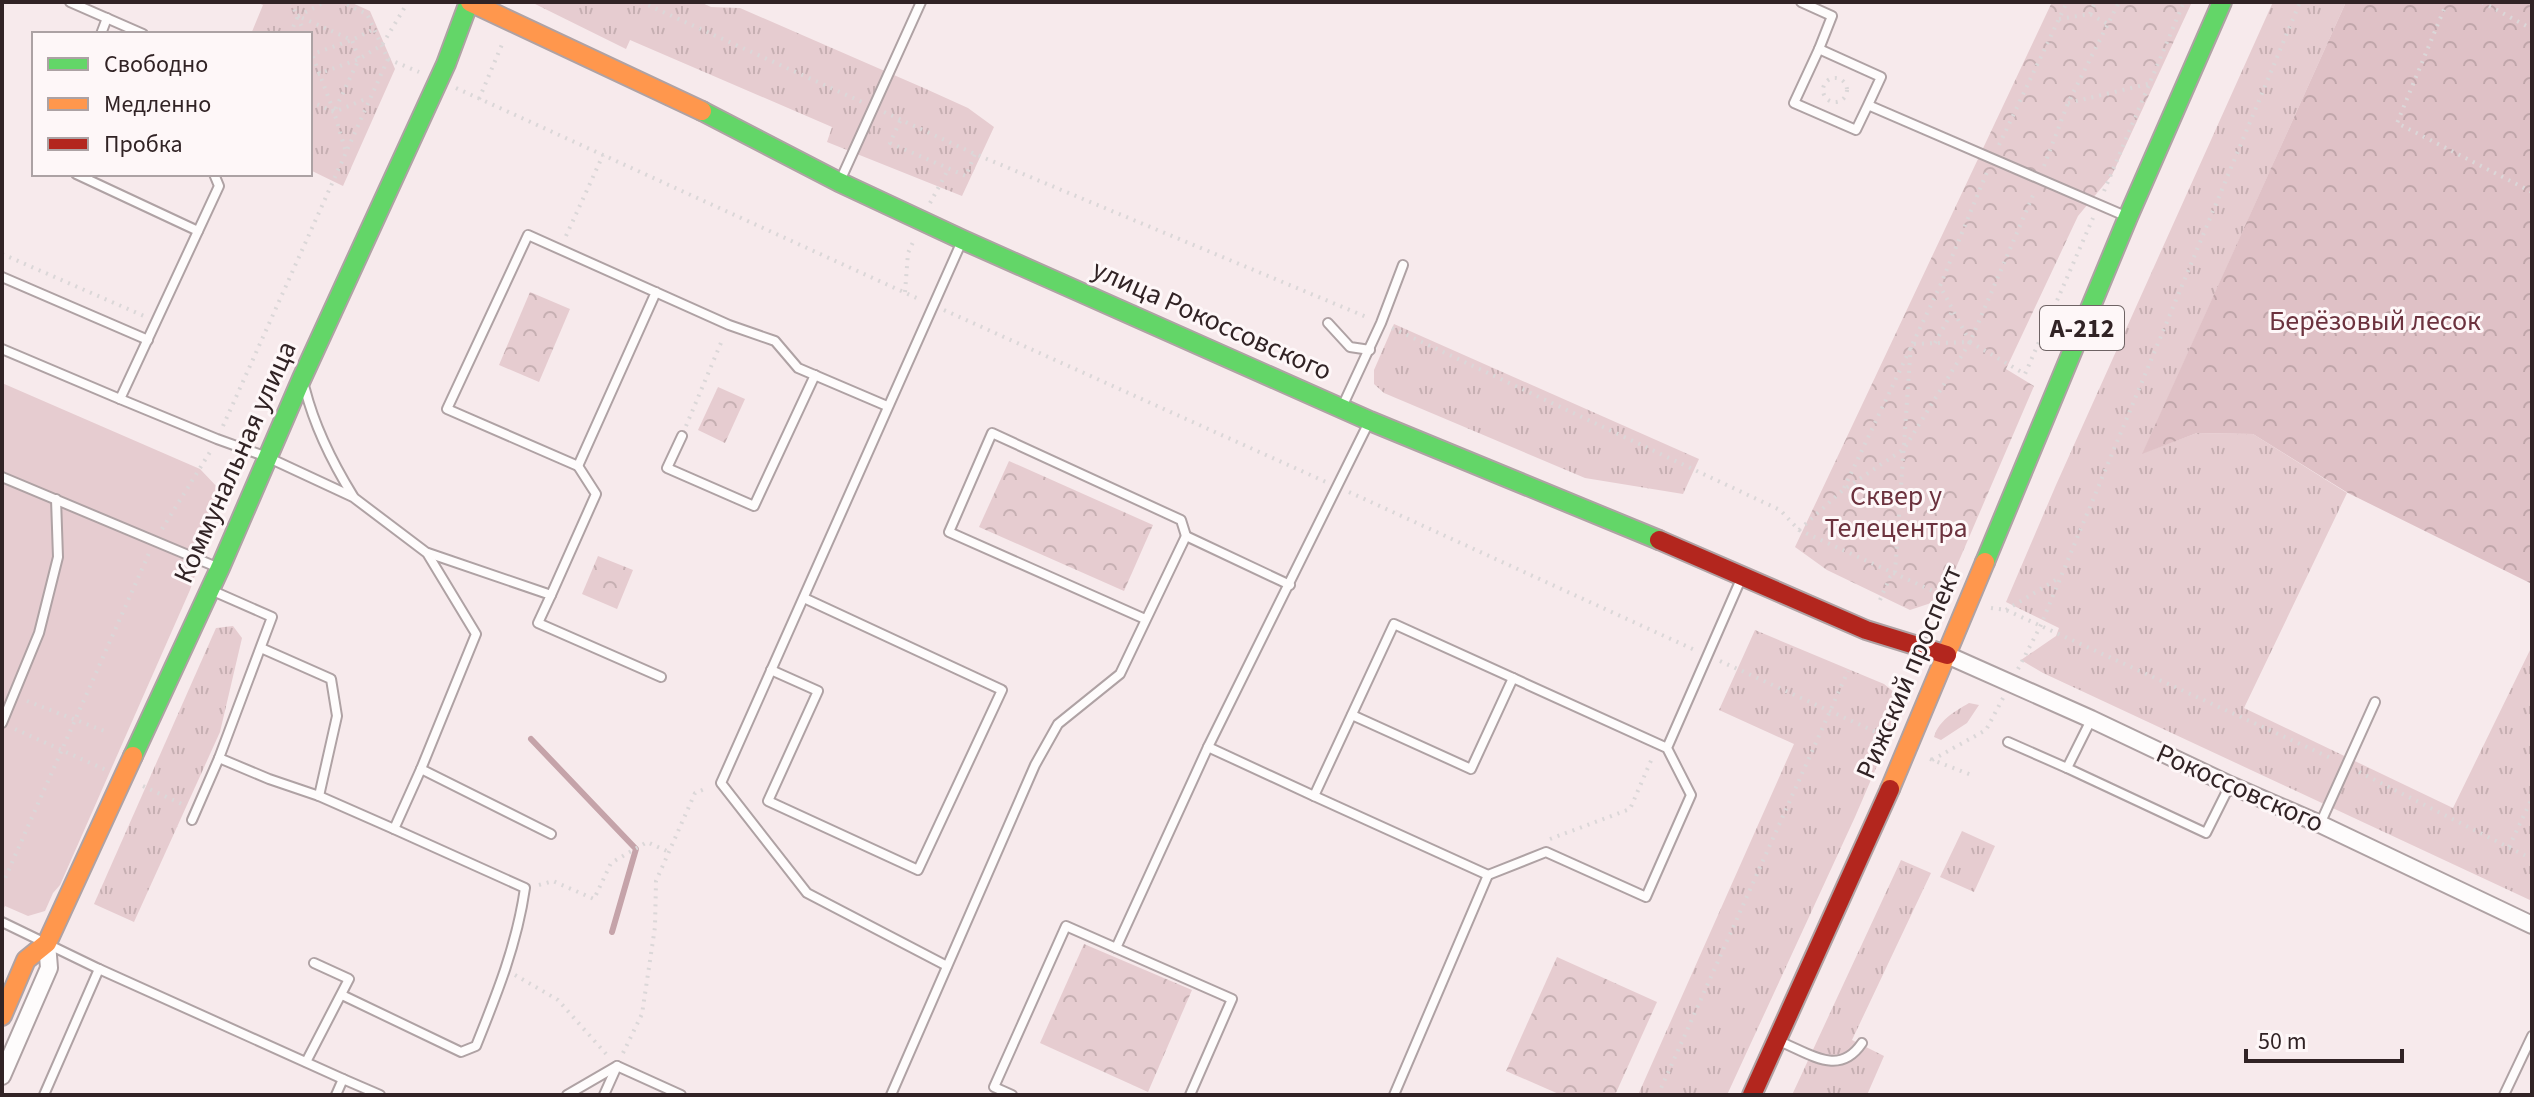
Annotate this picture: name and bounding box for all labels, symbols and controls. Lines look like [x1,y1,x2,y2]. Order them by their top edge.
legend [32,32,312,176]
text: Свободно [104,47,208,82]
text: Медленно [104,87,211,122]
text: Пробка [104,127,183,162]
street label: улица Рокоссовского [1086,249,1338,391]
park label: Берёзовый лесок [2269,301,2481,341]
road number: А-212 [2040,306,2124,350]
street label: Коммунальная улица [164,334,306,590]
park label: Сквер у Телецентра [1824,476,1968,548]
street label: Рижский проспект [1846,559,1972,785]
street label: Рокоссовского [2150,733,2330,843]
scale bar [2246,1013,2402,1063]
text: 50 m [2258,1024,2307,1059]

